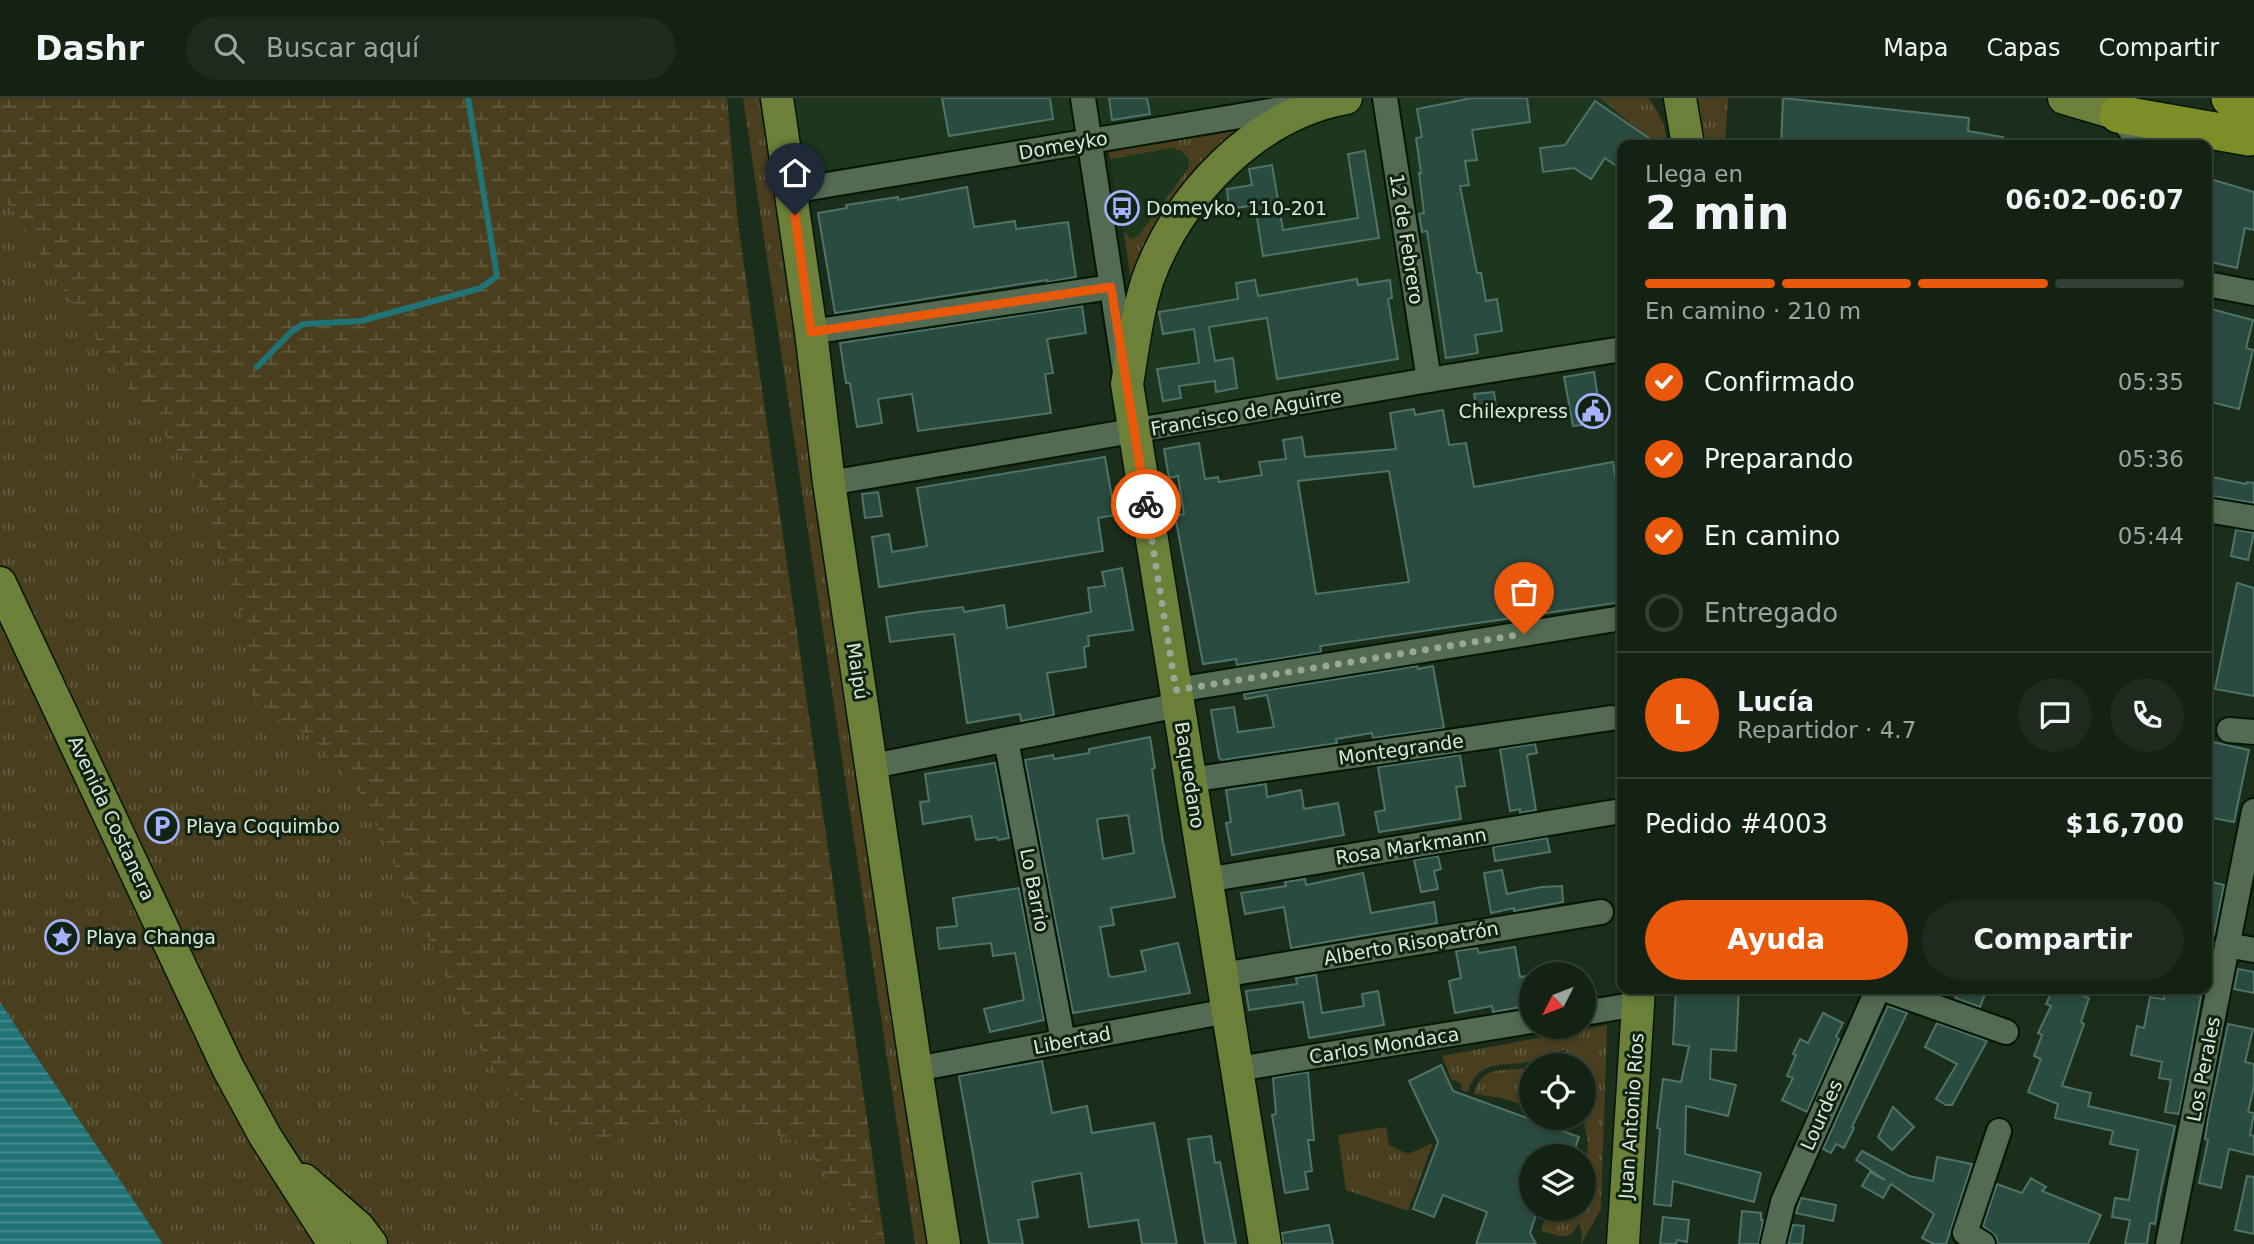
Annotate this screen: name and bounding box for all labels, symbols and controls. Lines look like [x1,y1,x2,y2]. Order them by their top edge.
search box [186,17,676,80]
text: Dashr [35,29,144,68]
icon: search [210,29,248,67]
text: Buscar aquí [266,33,419,63]
text: Mapa [1883,34,1949,62]
text: Capas [1987,34,2060,62]
text: Compartir [2098,34,2219,62]
street label: Domeyko [1017,126,1109,164]
pin [765,143,825,215]
icon: home [776,154,814,192]
text: Llega en [1645,161,1743,187]
street label: 12 de Febrero [1386,172,1428,306]
text: 06:02–06:07 [2005,185,2184,215]
text: 2 min [1645,186,1789,240]
bus stop icon: Domeyko, 110-201 [1103,189,1141,227]
place label: Domeyko, 110-201 [1146,197,1327,219]
text: En camino · 210 m [1645,298,1861,324]
icon: check [1645,363,1683,401]
text: Confirmado [1704,367,1855,397]
text: 05:35 [2118,369,2184,395]
street label: Francisco de Aguirre [1149,384,1343,440]
public building icon: Chilexpress [1574,392,1612,430]
place label: Chilexpress [1459,400,1568,422]
icon: check [1645,440,1683,478]
text: Preparando [1704,444,1853,474]
text: 05:36 [2118,446,2184,472]
courier [1111,469,1181,539]
icon: bike [1127,485,1165,523]
icon: check [1645,517,1683,555]
text: En camino [1704,521,1840,551]
text: 05:44 [2118,523,2184,549]
pin [1494,562,1554,634]
icon: bag [1505,573,1543,611]
text: Entregado [1704,598,1838,628]
street label: Maipú [843,641,873,701]
button: chat [2018,678,2092,752]
button: phone [2110,678,2184,752]
text: Lucía [1737,687,1814,717]
text: L [1674,700,1690,730]
text: Repartidor · 4.7 [1737,717,1916,743]
street label: Baquedano [1171,720,1209,830]
street label: Montegrande [1337,729,1465,769]
street label: Avenida Costanera [64,732,160,904]
parking icon: Playa Coquimbo [143,807,181,845]
text: Pedido #4003 [1645,809,1828,839]
text: $16,700 [2066,809,2184,839]
place label: Playa Coquimbo [186,815,340,837]
street label: Rosa Markmann [1334,823,1488,869]
street label: Lo Barrio [1016,846,1054,934]
button: Ayuda [1645,900,1908,980]
button: Compartir [1922,900,2184,980]
street label: Alberto Risopatrón [1322,917,1500,969]
place icon: Playa Changa [43,918,81,956]
place label: Playa Changa [86,926,216,948]
north arrow [1519,962,1596,1040]
map controls [1519,962,1596,1221]
street label: Los Perales [2182,1015,2224,1123]
street label: Libertad [1031,1022,1113,1058]
street label: Carlos Mondaca [1308,1022,1460,1068]
street label: Juan Antonio Ríos [1614,1032,1648,1201]
button: locate [1519,1053,1596,1130]
street label: Lourdes [1796,1076,1846,1154]
button: layers [1519,1144,1596,1221]

